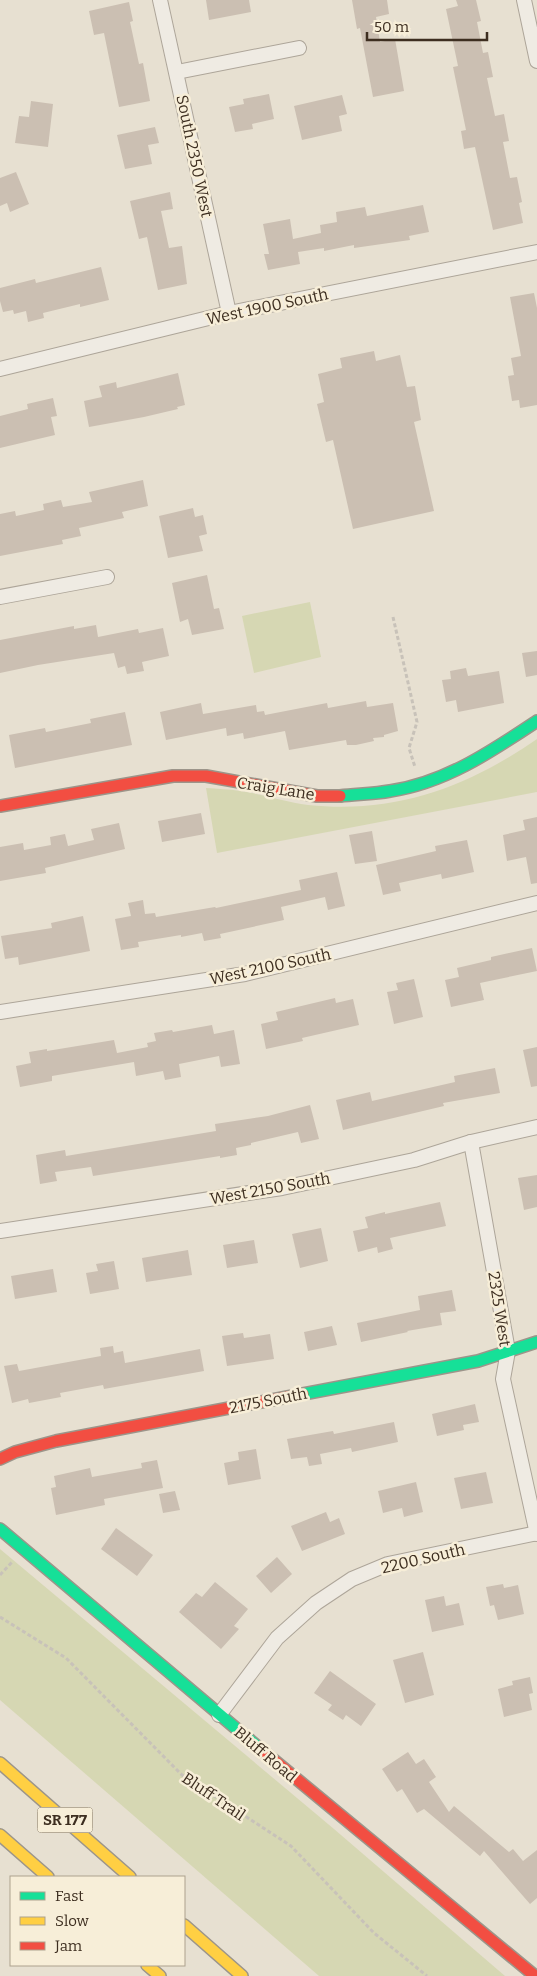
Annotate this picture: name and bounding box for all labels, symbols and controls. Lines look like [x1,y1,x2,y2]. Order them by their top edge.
scale bar [367,10,487,42]
text: 50 m [374,18,410,36]
street label: South 2350 West [172,93,217,219]
street label: West 1900 South [204,284,330,329]
street label: Craig Lane [236,773,316,804]
street label: West 2100 South [208,944,333,989]
street label: West 2150 South [208,1169,332,1208]
street label: 2325 West [484,1270,515,1348]
street label: 2175 South [228,1384,309,1417]
street label: 2200 South [379,1540,467,1577]
street label: Bluff Road [230,1723,301,1787]
street label: Bluff Trail [178,1768,249,1825]
road number: SR 177 [38,1808,92,1832]
legend [10,1876,185,1966]
text: Fast [55,1887,84,1905]
text: Slow [55,1912,90,1930]
text: Jam [54,1937,83,1955]

